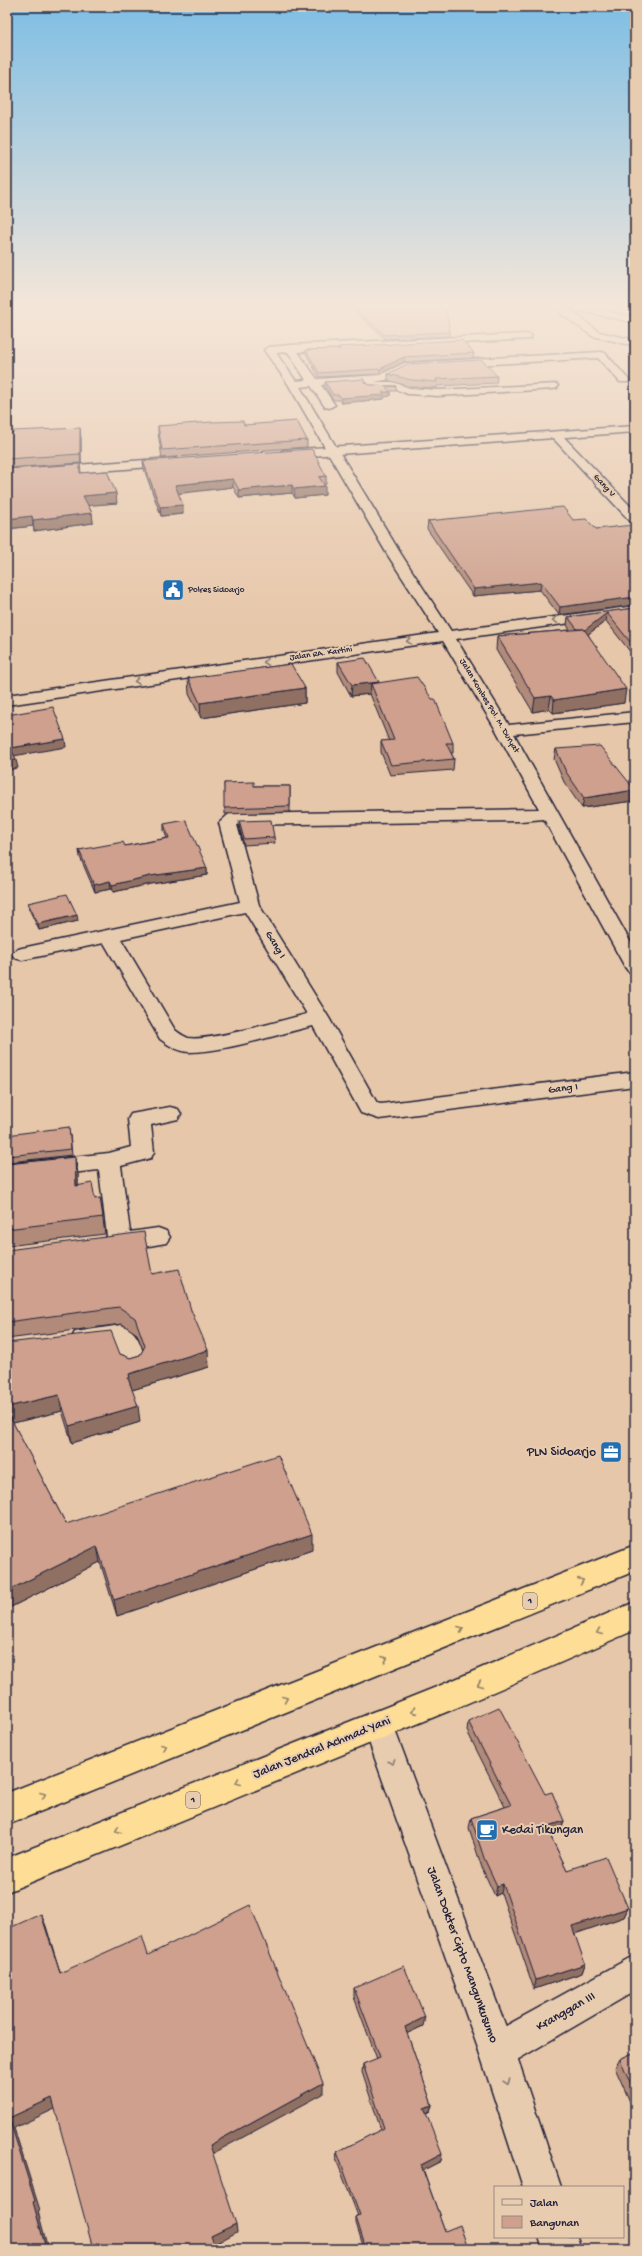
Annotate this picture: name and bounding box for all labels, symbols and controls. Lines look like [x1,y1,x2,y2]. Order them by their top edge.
street label: Gang V [591,472,617,500]
public building icon: Polres Sidoarjo [160,577,186,603]
place label: Polres Sidoarjo [187,585,245,596]
one-way arrow [552,615,558,624]
one-way arrow [406,636,412,645]
street label: Jalan RA. Kartini [289,644,353,664]
one-way arrow [263,657,269,666]
street label: Jalan Kombes Pol. M. Duryat [456,657,522,756]
one-way arrow [134,676,141,685]
street label: Gang I [262,929,288,961]
street label: Gang I [547,1081,579,1097]
office icon: PLN Sidoarjo [598,1439,624,1465]
place label: PLN Sidoarjo [526,1445,596,1460]
one-way arrow [578,1577,585,1585]
road number: 1 [523,1593,537,1609]
one-way arrow [457,1626,464,1634]
one-way arrow [596,1627,604,1635]
one-way arrow [381,1656,388,1664]
one-way arrow [476,1679,483,1687]
one-way arrow [281,1695,288,1703]
one-way arrow [411,1706,418,1714]
street label: Jalan Jendral Achmad Yani [251,1713,393,1782]
one-way arrow [161,1743,168,1751]
one-way arrow [387,1758,395,1765]
one-way arrow [235,1777,242,1785]
one-way arrow [40,1791,47,1799]
road number: 1 [186,1792,200,1808]
cafe icon: Kedai Tikungan [474,1817,500,1843]
place label: Kedai Tikungan [502,1823,584,1838]
one-way arrow [114,1825,122,1833]
street label: Jalan Dokter Cipto Mangunkusumo [423,1865,501,2045]
street label: Kranggan III [534,1989,598,2035]
one-way arrow [502,2078,511,2085]
legend [494,2186,624,2238]
text: Jalan [530,2197,558,2211]
text: Bangunan [529,2217,579,2231]

